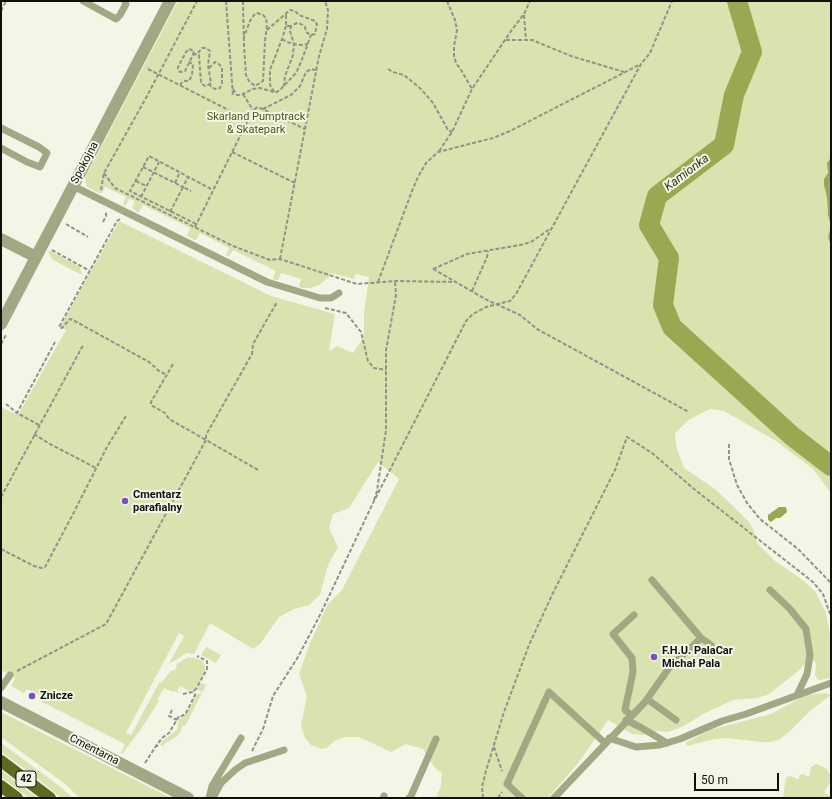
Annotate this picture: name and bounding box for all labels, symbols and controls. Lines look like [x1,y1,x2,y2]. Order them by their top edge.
park label: Skarland Pumptrack & Skatepark [207,110,305,136]
street label: Spokojna [68,140,102,186]
water label: Kamionka [662,152,712,194]
place label: Cmentarz parafialny [133,488,182,514]
marker: Cmentarz parafialny [120,496,130,506]
place label: F.H.U. PalaCar Michał Pala [662,644,733,670]
marker: F.H.U. PalaCar Michał Pala [649,652,659,662]
place label: Znicze [40,689,73,703]
marker: Znicze [27,691,37,701]
street label: Cmentarna [67,732,121,768]
scale bar [696,765,781,791]
road number: 42 [16,771,36,787]
text: 50 m [701,773,728,787]

